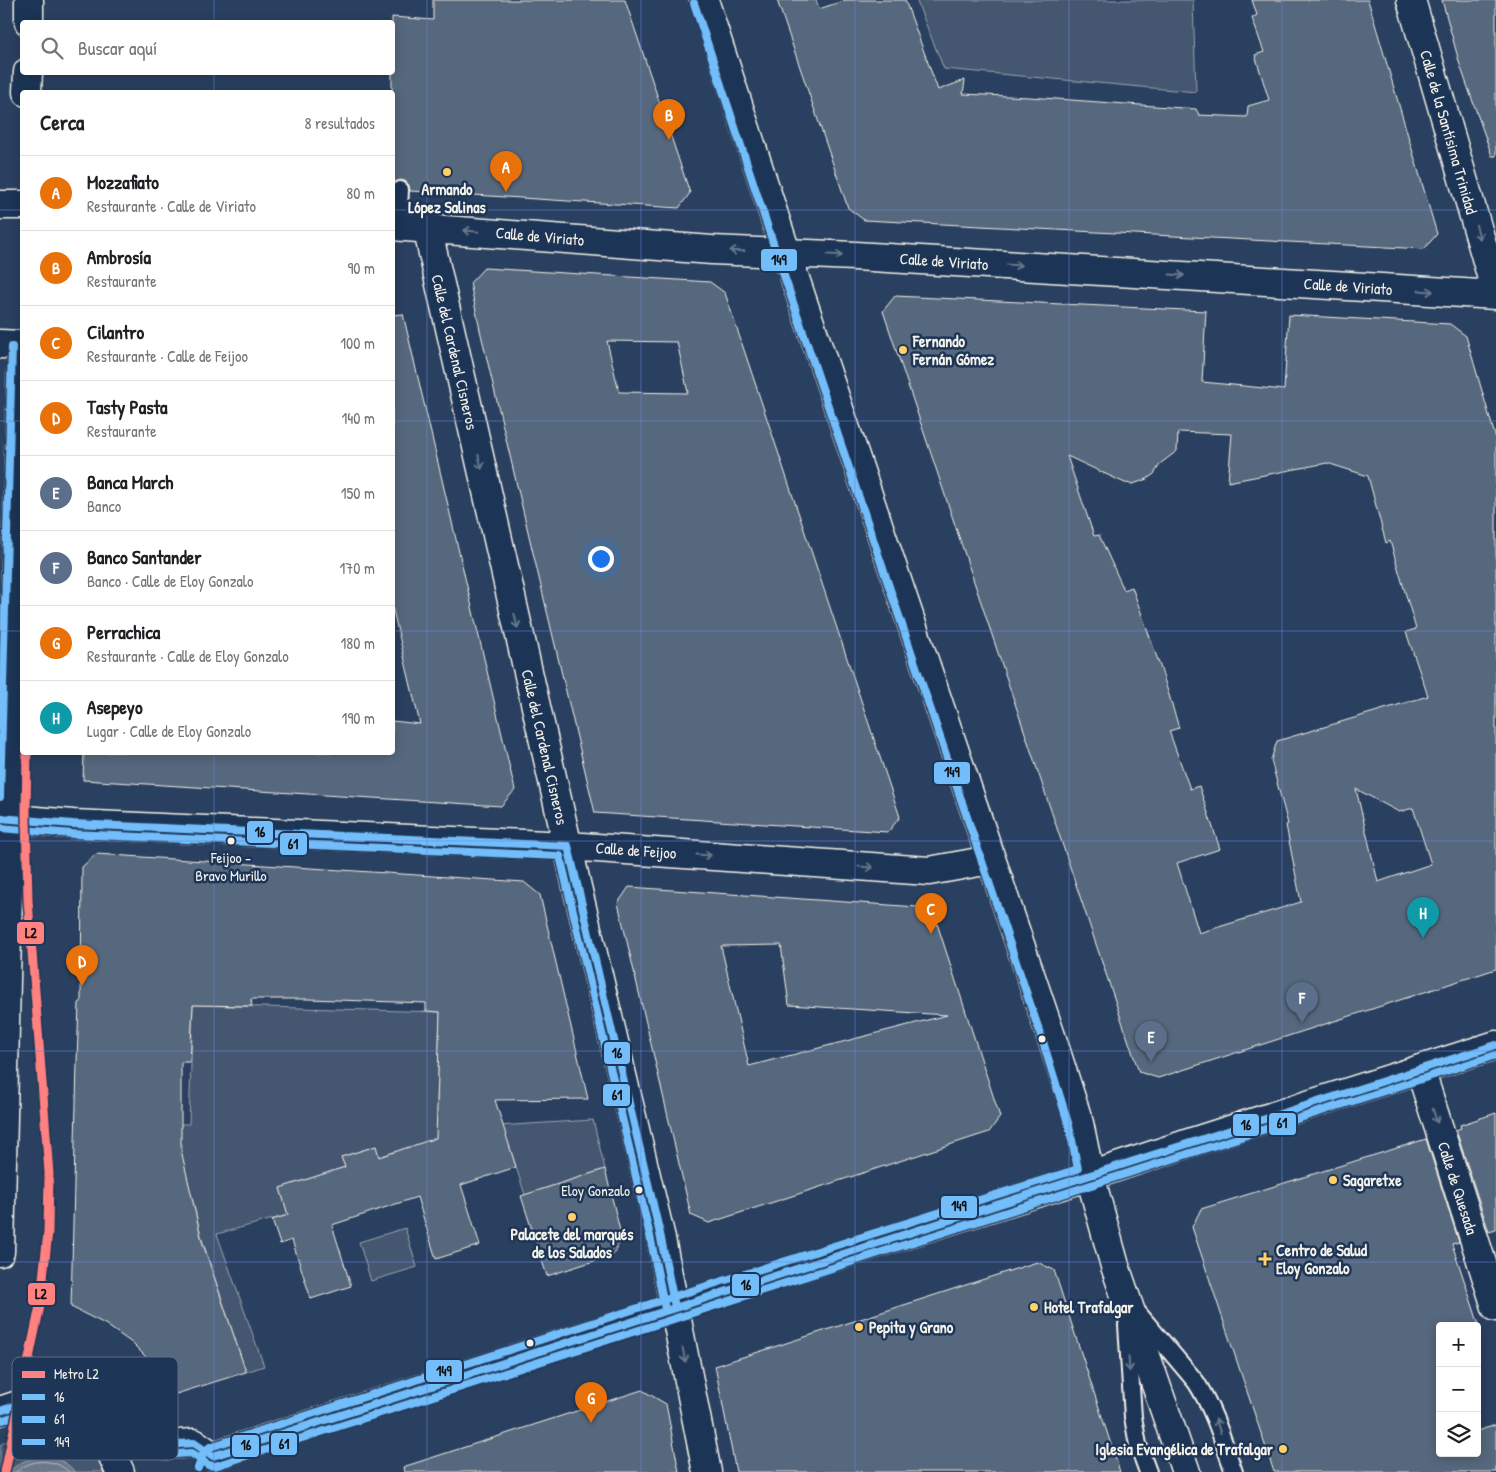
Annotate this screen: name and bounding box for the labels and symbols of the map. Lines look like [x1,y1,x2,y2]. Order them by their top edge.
street label: Calle de la Santísima Trinidad [1415,47,1483,217]
pin: B [653,99,685,140]
pin: A [490,151,522,192]
marker: Armando López Salinas [441,166,453,178]
place label: Armando López Salinas [408,178,486,219]
street label: Calle de Viriato [495,221,586,251]
one-way arrow [1473,223,1483,239]
one-way arrow [463,226,479,235]
one-way arrow [730,246,746,256]
street label: Calle de Viriato [899,247,990,275]
line badge: 149 [760,248,798,272]
text: 149 [771,250,788,269]
one-way arrow [826,250,842,259]
one-way arrow [1006,261,1022,270]
one-way arrow [1168,271,1184,280]
street label: Calle del Cardenal Cisneros [426,272,484,432]
street label: Calle de Viriato [1303,272,1394,300]
one-way arrow [1418,286,1434,295]
place label: Fernando Fernán Gómez [912,330,994,370]
marker: Fernando Fernán Gómez [897,344,909,356]
one-way arrow [476,454,485,470]
your location [588,546,614,572]
one-way arrow [512,612,521,628]
street label: Calle del Cardenal Cisneros [516,667,574,827]
line badge: 149 [933,761,971,785]
text: 149 [944,762,961,781]
line badge: 16 [246,820,274,844]
text: 16 [255,822,266,841]
line badge: 61 [279,832,308,856]
text: 61 [288,834,298,853]
marker: Feijoo - Bravo Murillo [226,836,236,846]
street label: Calle de Feijoo [595,836,678,864]
place label: Feijoo - Bravo Murillo [195,847,267,886]
one-way arrow [696,851,712,860]
one-way arrow [858,862,874,871]
pin: C [915,893,947,934]
pin: H [1407,897,1439,938]
line badge: L2 [16,921,45,945]
text: L2 [25,923,37,942]
pin: D [66,945,98,986]
pin: F [1286,982,1318,1023]
pin: E [1135,1021,1167,1062]
unlabelled marker [1037,1034,1047,1044]
line badge: 16 [603,1041,631,1065]
text: 16 [612,1043,623,1062]
line badge: 61 [602,1083,631,1107]
text: 61 [612,1085,622,1104]
one-way arrow [1431,1107,1441,1123]
line badge: 61 [1268,1112,1297,1136]
line badge: 16 [1232,1113,1260,1137]
text: 61 [1277,1113,1287,1132]
text: 16 [1241,1115,1252,1134]
street label: Calle de Quesada [1433,1139,1483,1237]
place label: Sagaretxe [1343,1169,1402,1192]
marker: Sagaretxe [1327,1174,1339,1186]
place label: Eloy Gonzalo [561,1180,630,1201]
marker: Eloy Gonzalo [634,1185,644,1195]
line badge: 149 [940,1195,978,1219]
text: 149 [951,1196,968,1215]
marker: Palacete del marqués de los Salados [566,1211,578,1223]
place label: Palacete del marqués de los Salados [511,1223,634,1263]
place label: Centro de Salud Eloy Gonzalo [1276,1239,1368,1280]
marker: Centro de Salud Eloy Gonzalo [1258,1252,1272,1266]
line badge: 16 [731,1273,760,1297]
text: 16 [741,1275,752,1294]
line badge: L2 [27,1282,56,1306]
text: L2 [35,1284,47,1303]
place label: Hotel Trafalgar [1044,1296,1134,1319]
marker: Hotel Trafalgar [1028,1301,1040,1313]
place label: Pepita y Grano [869,1316,954,1339]
marker: Pepita y Grano [853,1321,865,1333]
unlabelled marker [525,1338,535,1348]
one-way arrow [679,1346,689,1362]
one-way arrow [1125,1356,1134,1372]
legend [12,1357,178,1460]
line badge: 149 [425,1359,463,1383]
text: 149 [436,1361,453,1380]
text: Metro L2 [54,1364,99,1383]
pin: G [575,1382,607,1423]
text: 16 [54,1387,65,1406]
text: 61 [54,1409,65,1428]
one-way arrow [1213,1419,1222,1434]
text: 149 [54,1432,69,1451]
line badge: 61 [270,1432,298,1456]
line badge: 16 [231,1434,260,1458]
text: 61 [279,1434,289,1453]
text: 16 [241,1435,252,1454]
place label: Iglesia Evangélica de Trafalgar [1095,1438,1274,1461]
marker: Iglesia Evangélica de Trafalgar [1277,1443,1289,1455]

